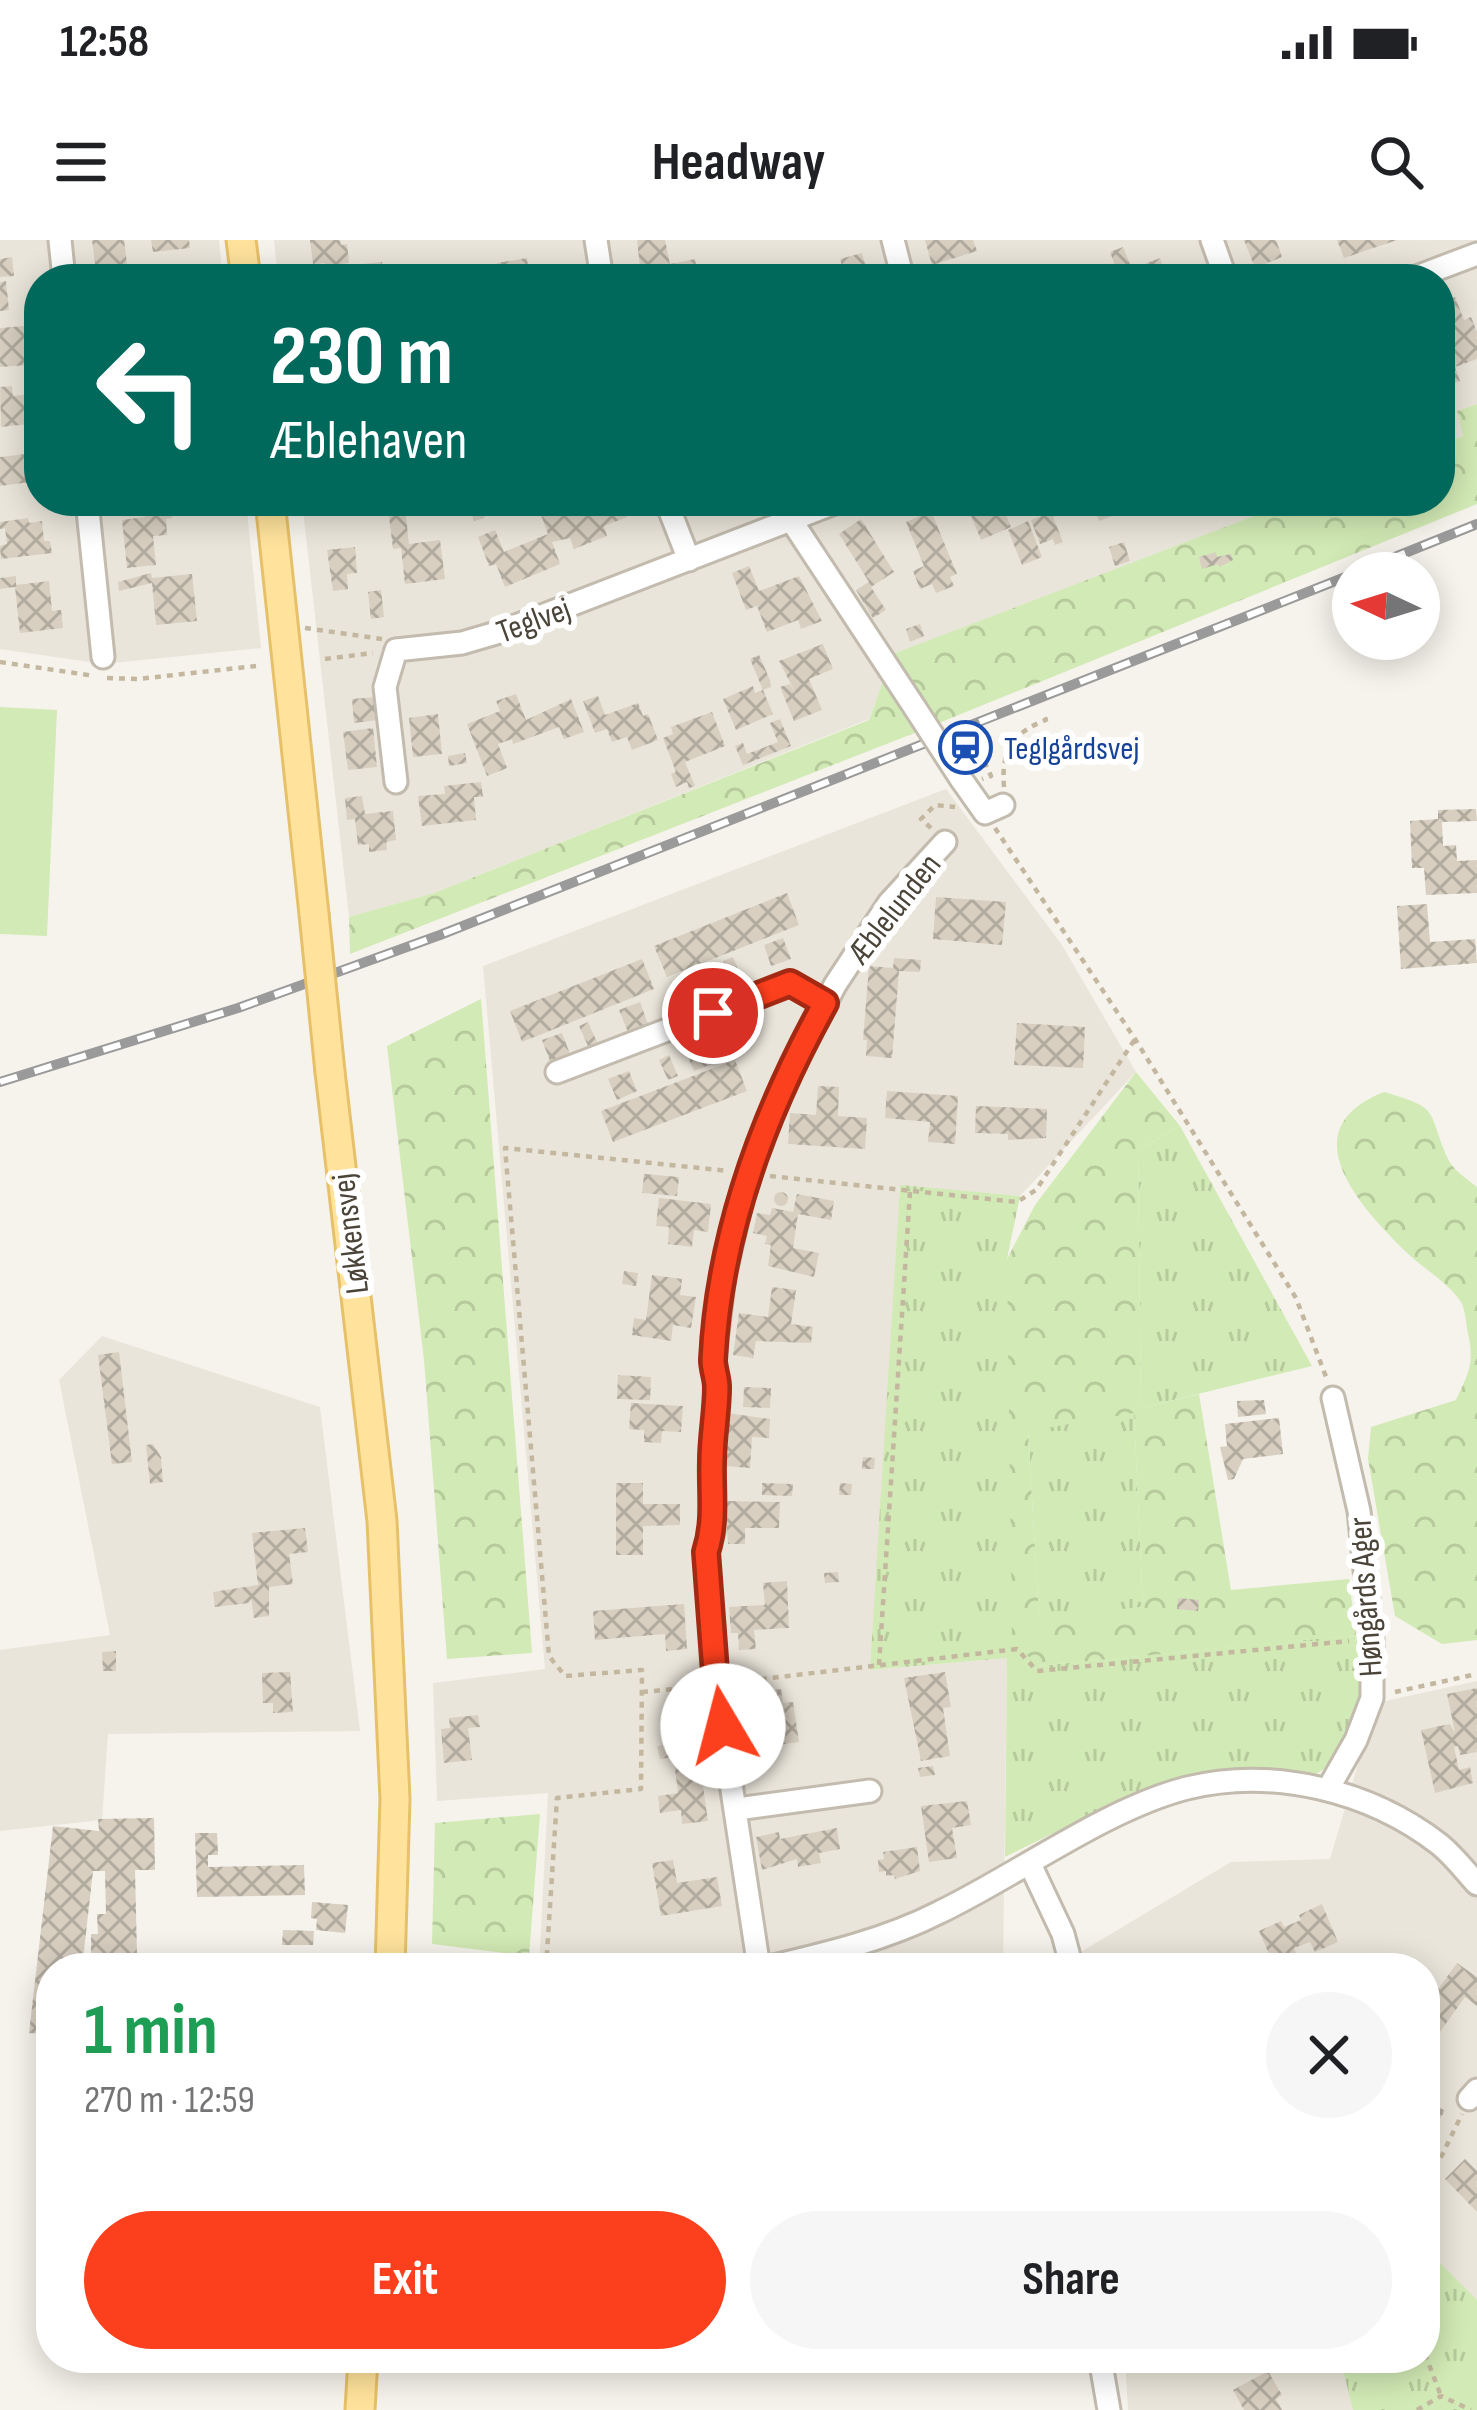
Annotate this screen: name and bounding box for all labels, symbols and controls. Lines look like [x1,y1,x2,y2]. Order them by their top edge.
text: 12:58 [60,15,149,70]
icon: menu [48,129,114,195]
icon: search [1363,129,1429,195]
text: Headway [652,130,825,195]
text: 230 m [270,307,453,408]
icon: left [72,312,228,468]
text: Æblehaven [270,409,467,474]
north arrow [1332,552,1440,660]
map controls [1332,552,1440,660]
street label: Teglvej [491,589,576,653]
station icon: Teglgårdsvej [937,719,993,775]
place label: Teglgårdsvej [1004,729,1139,769]
street label: Æblelunden [838,846,950,973]
pin [662,962,764,1064]
icon: arrive [680,980,746,1046]
street label: Løkkensvej [324,1171,378,1296]
street label: Høngårds Ager [1340,1516,1392,1678]
position arrow [660,1663,786,1789]
text: 1 min [84,1988,218,2075]
button: close [1266,1992,1392,2118]
text: 270 m · 12:59 [84,2077,255,2124]
button: Exit [84,2211,726,2349]
button: Share [750,2211,1392,2349]

